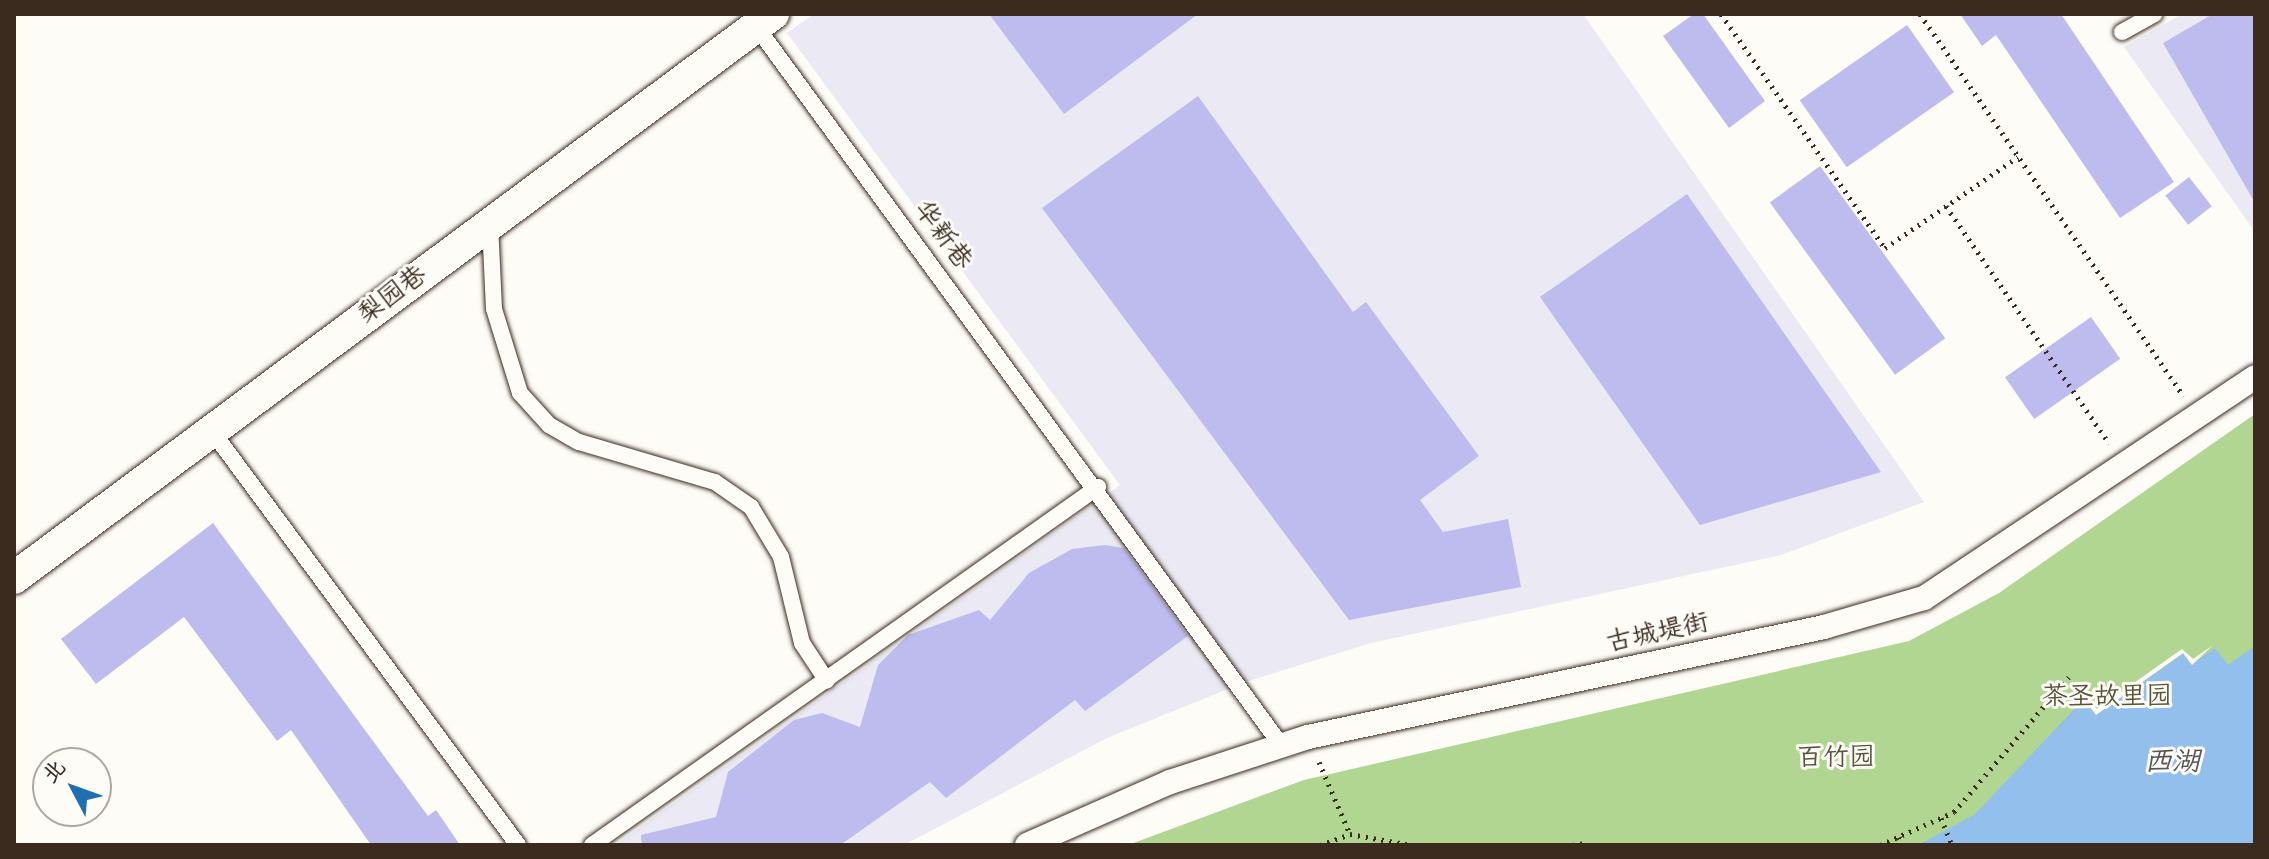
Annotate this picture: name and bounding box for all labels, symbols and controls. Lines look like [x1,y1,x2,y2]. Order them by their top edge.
street label: 华新巷 [906,195,978,277]
street label: 梨园巷 [352,260,434,332]
street label: 古城堤街 [1604,608,1712,660]
park label: 茶圣故里园 [2042,682,2172,714]
park label: 百竹园 [1797,743,1875,775]
water label: 西湖 [2144,746,2200,780]
north arrow [32,747,112,827]
text: 北 [35,752,75,792]

